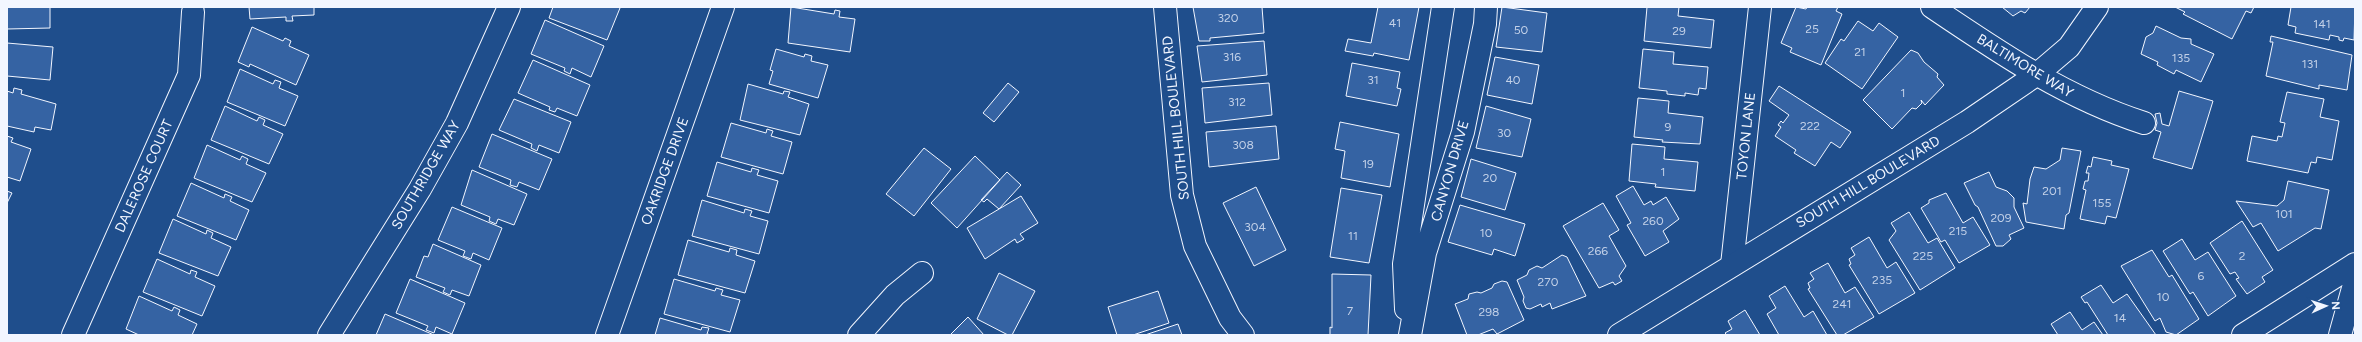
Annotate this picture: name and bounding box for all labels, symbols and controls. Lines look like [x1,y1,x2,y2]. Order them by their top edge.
house number: 320 [1218,11,1239,25]
house number: 41 [1389,16,1401,30]
house number: 141 [2313,17,2331,31]
house number: 25 [1805,22,1819,36]
house number: 50 [1514,23,1529,37]
house number: 29 [1672,24,1686,38]
street label: BALTIMORE WAY [1974,30,2077,102]
street label: SOUTH HILL BOULEVARD [1159,35,1193,201]
house number: 21 [1854,45,1866,59]
house number: 316 [1223,50,1241,64]
house number: 135 [2172,51,2190,65]
house number: 131 [2302,57,2318,71]
house number: 31 [1367,73,1379,87]
house number: 40 [1505,73,1521,87]
house number: 1 [1901,86,1905,100]
street label: TOYON LANE [1733,91,1759,181]
house number: 312 [1228,95,1246,109]
street label: OAKRIDGE DRIVE [638,115,692,227]
street label: DALEROSE COURT [111,117,177,235]
street label: SOUTHRIDGE WAY [388,117,464,232]
street label: CANYON DRIVE [1427,119,1473,223]
house number: 222 [1800,119,1820,133]
house number: 9 [1665,120,1672,134]
house number: 30 [1497,126,1511,140]
street label: SOUTH HILL BOULEVARD [1793,132,1943,232]
house number: 308 [1232,138,1254,152]
house number: 19 [1362,157,1374,171]
house number: 1 [1661,165,1665,179]
house number: 20 [1483,171,1498,185]
house number: 201 [2042,184,2062,198]
house number: 155 [2093,196,2111,210]
house number: 101 [2275,207,2293,221]
house number: 209 [1990,211,2012,225]
house number: 260 [1642,214,1664,228]
house number: 304 [1244,220,1266,234]
house number: 215 [1949,224,1967,238]
house number: 10 [1480,226,1493,240]
house number: 11 [1348,229,1358,243]
house number: 266 [1588,244,1608,258]
house number: 225 [1913,249,1933,263]
house number: 2 [2239,249,2245,263]
house number: 6 [2198,269,2205,283]
house number: 235 [1872,273,1892,287]
house number: 270 [1538,275,1559,289]
north arrow [2306,286,2346,326]
house number: 10 [2157,290,2170,304]
house number: 241 [1832,297,1852,311]
text: N [2329,301,2342,310]
house number: 7 [1347,304,1354,318]
house number: 298 [1479,305,1499,319]
house number: 14 [2114,311,2127,325]

